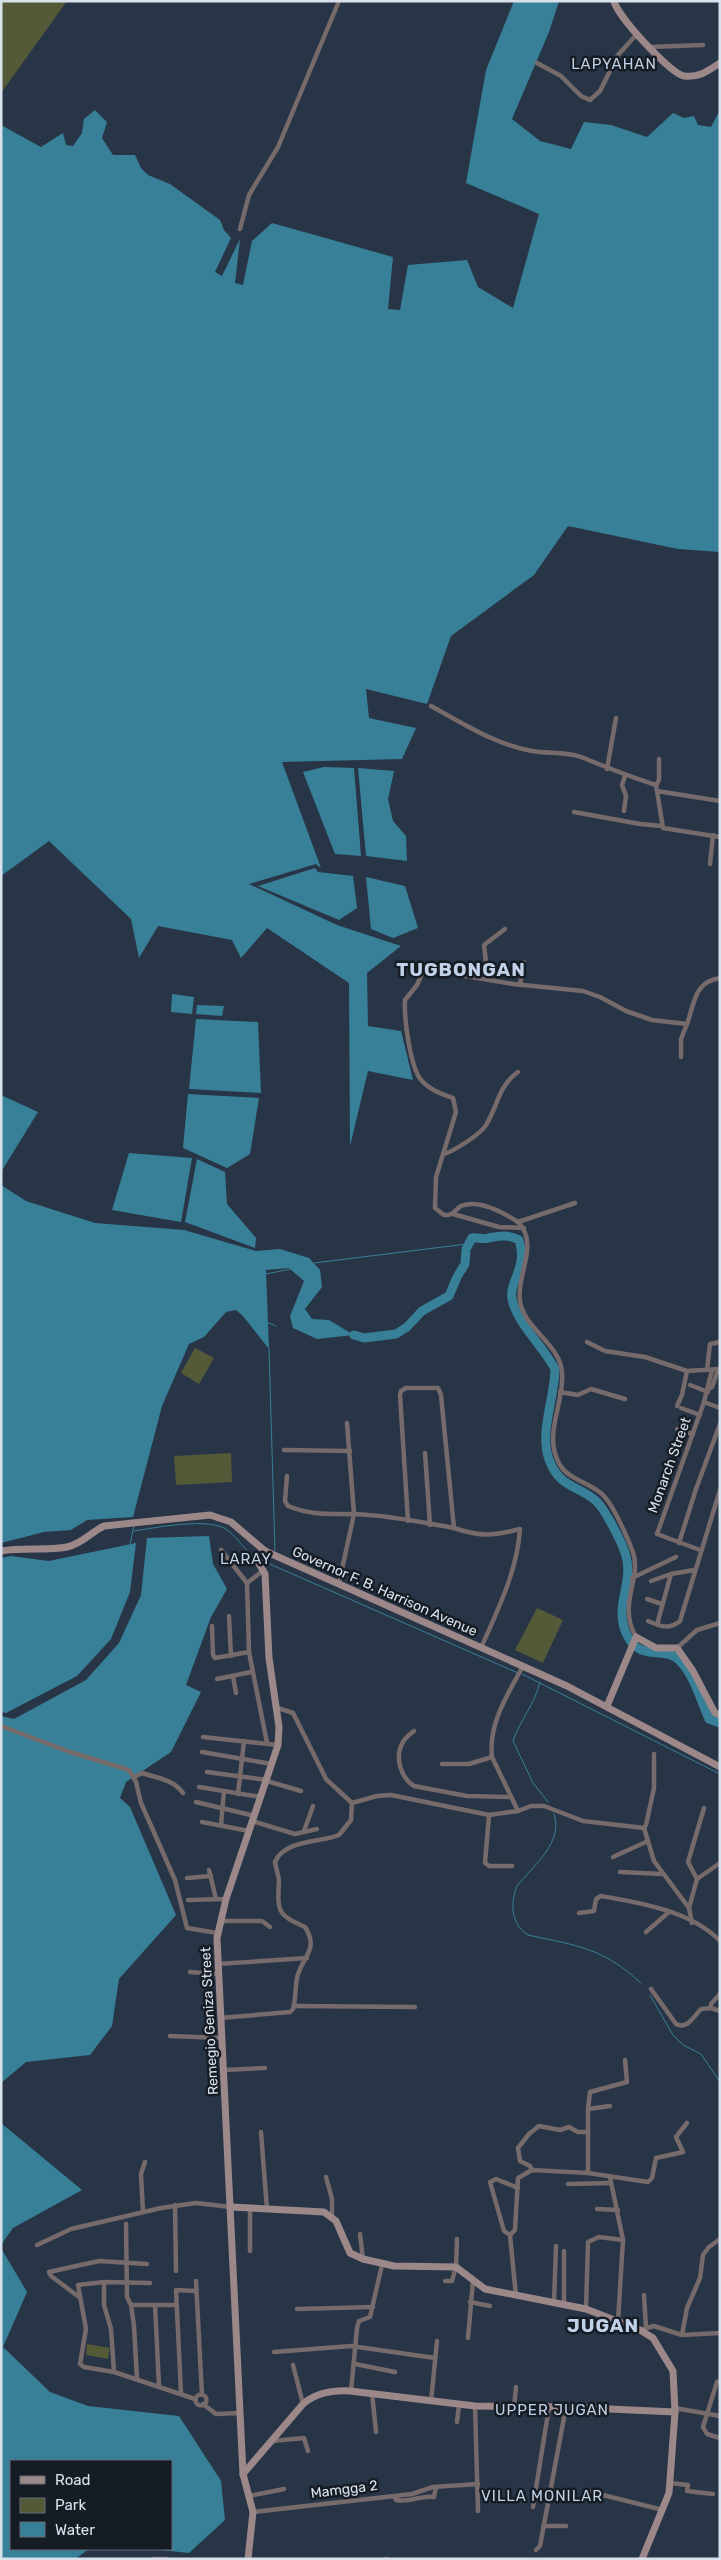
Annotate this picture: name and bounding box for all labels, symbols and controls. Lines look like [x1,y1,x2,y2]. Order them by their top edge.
district label: LAPYAHAN [571,55,657,73]
district label: TUGBONGAN [396,958,526,981]
street label: Monarch Street [644,1414,695,1515]
street label: Governor F. B. Harrison Avenue [290,1543,480,1640]
district label: LARAY [220,1550,272,1568]
street label: Remegio Geniza Street [197,1946,222,2096]
district label: JUGAN [567,2314,639,2337]
district label: UPPER JUGAN [495,2401,609,2419]
legend [10,2460,172,2550]
text: Road [55,2471,91,2489]
street label: Mamgga 2 [310,2477,379,2502]
district label: VILLA MONILAR [481,2487,603,2505]
text: Park [55,2496,86,2514]
text: Water [55,2521,95,2539]

